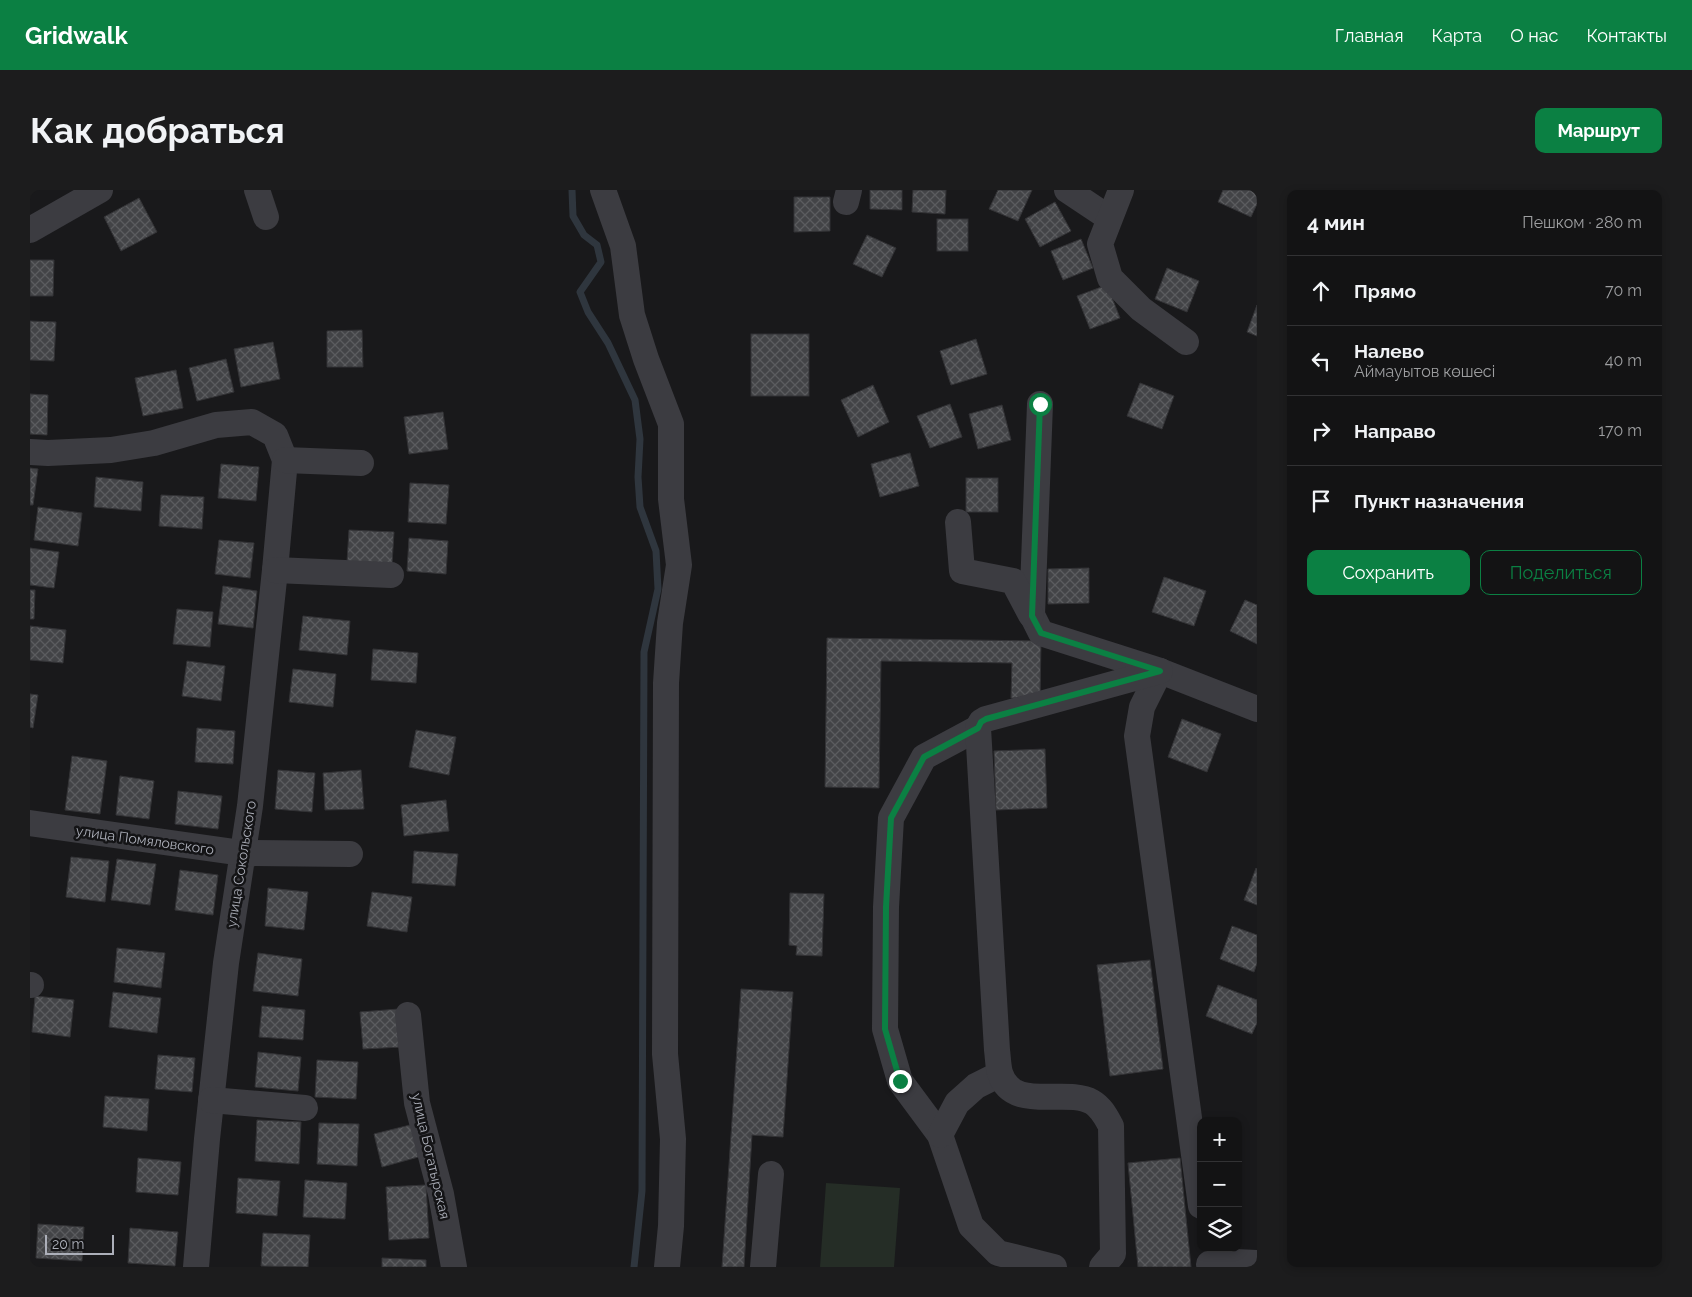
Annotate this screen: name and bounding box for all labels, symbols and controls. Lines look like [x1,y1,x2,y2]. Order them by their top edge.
text: Gridwalk [25,21,128,50]
text: Главная [1335,25,1403,46]
text: Карта [1431,25,1482,46]
text: О нас [1510,25,1558,46]
text: Контакты [1586,25,1667,46]
button: Маршрут [1535,108,1662,153]
text: Как добраться [30,110,285,151]
text: 4 мин [1307,210,1365,235]
text: Пешком · 280 m [1522,213,1642,232]
icon: ahead [1307,277,1335,305]
text: Прямо [1354,280,1416,302]
text: 70 m [1605,281,1642,300]
text: Налево [1354,340,1424,362]
icon: left [1307,347,1335,375]
text: 40 m [1605,351,1642,370]
text: Аймауытов көшесі [1354,362,1495,381]
route start [1029,393,1052,416]
icon: right [1307,417,1335,445]
text: Направо [1354,420,1435,442]
text: 170 m [1598,421,1642,440]
icon: arrive [1307,487,1335,515]
text: Пункт назначения [1354,490,1524,512]
button: Сохранить [1307,550,1470,595]
button: Поделиться [1480,550,1642,595]
street label: улица Сокольского [223,800,259,928]
street label: улица Помяловского [75,822,215,858]
route end [889,1070,912,1093]
street label: улица Богатырская [409,1092,453,1220]
map controls [1197,1117,1242,1252]
button: + [1197,1117,1242,1162]
button: − [1197,1162,1242,1207]
button: layers [1197,1207,1242,1252]
scale bar [45,1232,114,1255]
text: 20 m [52,1236,84,1252]

